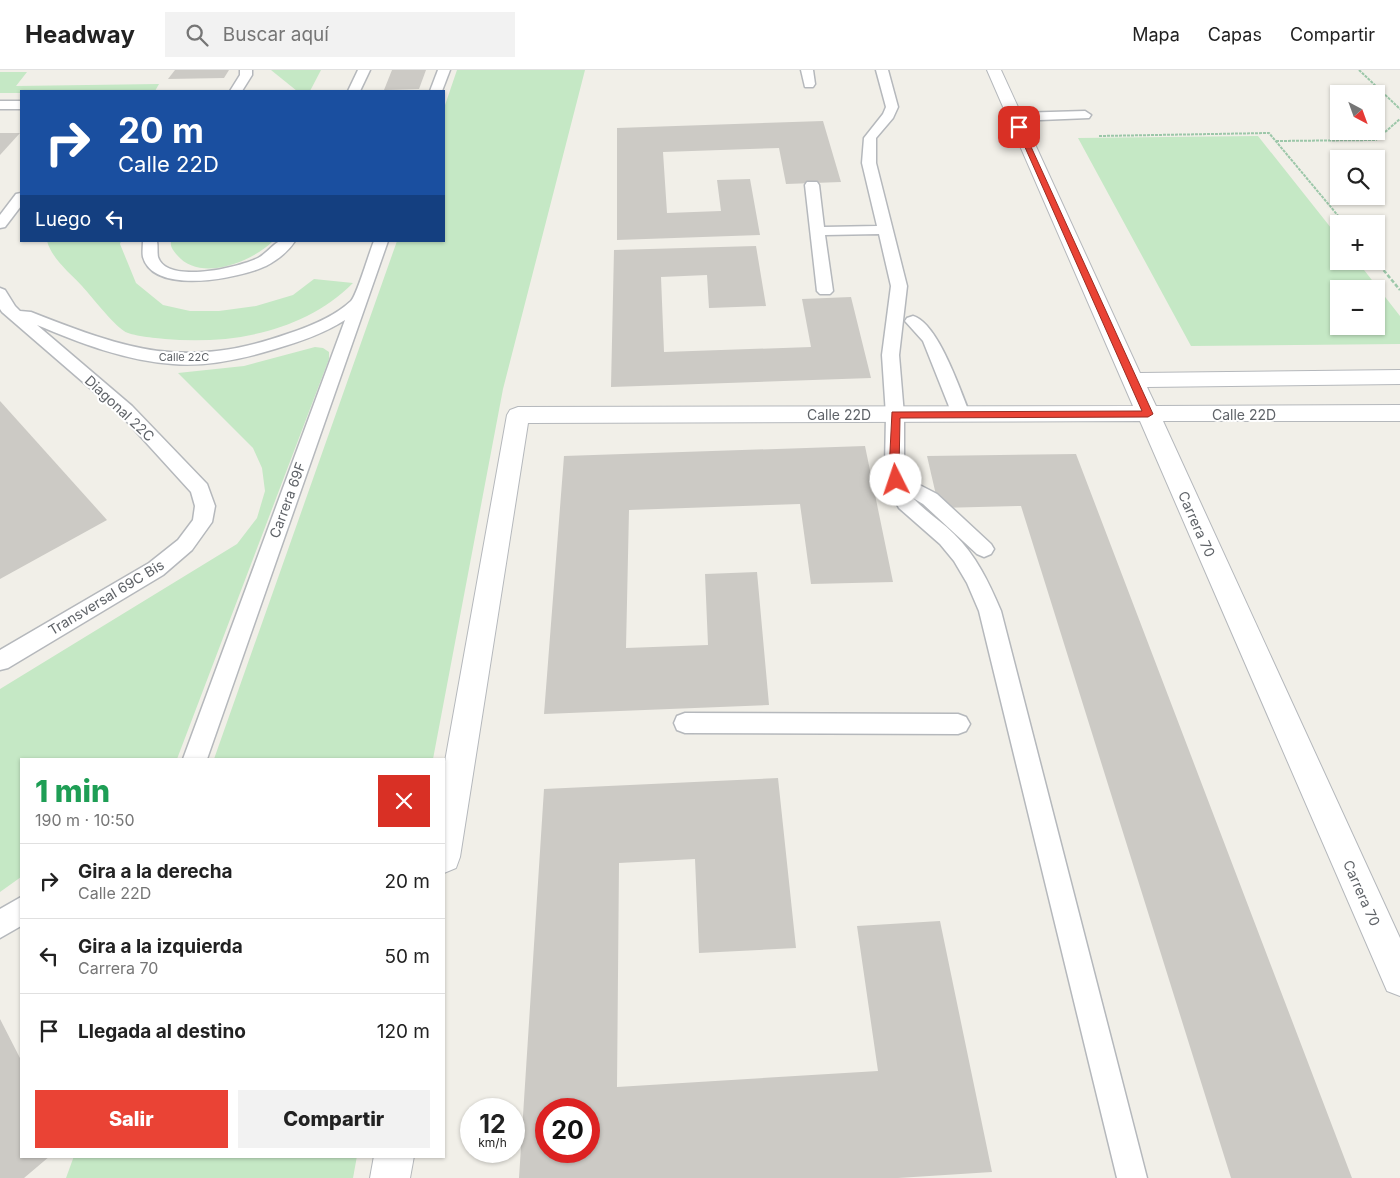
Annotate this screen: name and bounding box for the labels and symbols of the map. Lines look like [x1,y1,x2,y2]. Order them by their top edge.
north arrow [1330,85,1385,140]
pin [998,106,1040,148]
street label: Calle 22C [159,350,209,364]
street label: Diagonal 22C [82,371,158,445]
street label: Calle 22D [807,406,871,423]
street label: Calle 22D [1212,406,1276,423]
position arrow [869,453,921,505]
street label: Carrera 69F [265,460,309,540]
street label: Carrera 70 [1175,488,1219,560]
street label: Transversal 69C Bis [45,556,167,638]
street label: Carrera 70 [1340,857,1384,929]
speed limit sign: 20 [535,1098,600,1163]

